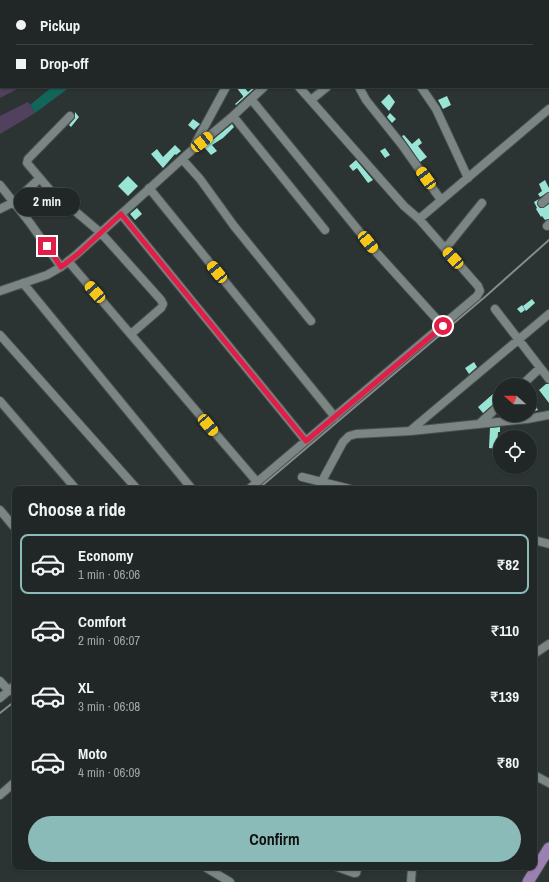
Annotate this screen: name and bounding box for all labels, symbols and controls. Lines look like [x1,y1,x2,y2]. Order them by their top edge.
text: Pickup [40,15,80,36]
text: Drop-off [40,53,89,74]
car [189,130,215,154]
car [414,165,438,191]
callout: 2 min [14,188,80,216]
text: 2 min [33,193,61,210]
car [356,229,380,255]
route end [38,237,56,255]
car [441,245,465,271]
car [205,259,229,285]
car [83,279,107,305]
route start [434,317,452,335]
north arrow [493,378,537,422]
map controls [493,378,537,474]
car [196,412,220,438]
button: locate [493,430,537,474]
text: Choose a ride [28,497,126,522]
text: Economy [78,545,133,566]
icon: car [30,546,66,582]
text: ₹82 [497,554,519,575]
text: 1 min · 06:06 [78,566,140,583]
text: Comfort [78,611,126,632]
icon: car [30,612,66,648]
text: ₹110 [490,620,519,641]
text: 2 min · 06:07 [78,632,140,649]
text: XL [78,677,94,698]
icon: car [30,678,66,714]
text: ₹139 [490,686,519,707]
text: 3 min · 06:08 [78,698,140,715]
text: Moto [78,743,107,764]
icon: car [30,744,66,780]
text: ₹80 [497,752,519,773]
text: 4 min · 06:09 [78,764,140,781]
button: Confirm [28,816,521,862]

